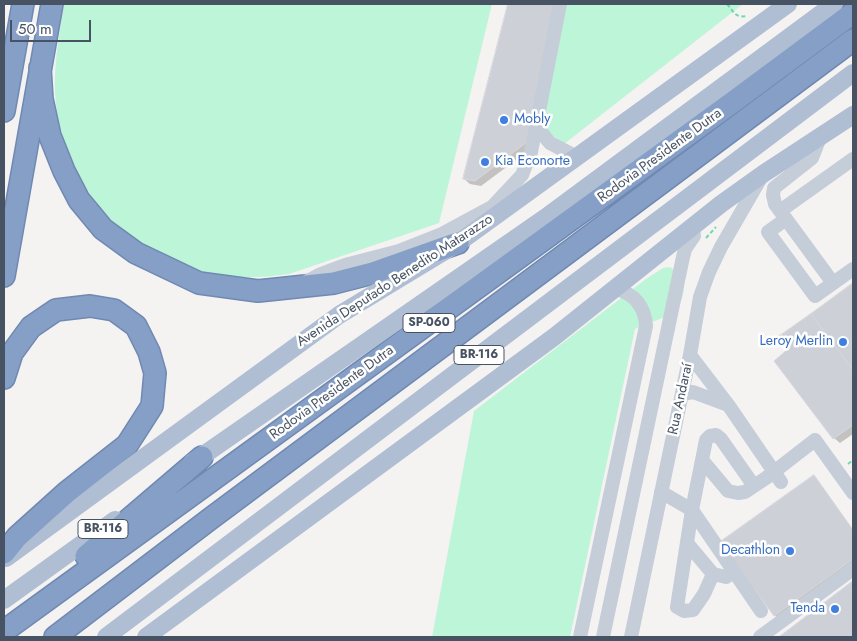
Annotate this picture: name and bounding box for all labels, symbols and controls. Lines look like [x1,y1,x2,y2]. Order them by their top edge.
scale bar [12,10,94,42]
text: 50 m [18,18,52,40]
street label: Rodovia Presidente Dutra [595,105,725,207]
place label: Mobly [514,112,550,128]
marker: Mobly [498,114,510,126]
place label: Kia Econorte [495,154,570,170]
marker: Kia Econorte [479,156,491,168]
street label: Avenida Deputado Benedito Matarazzo [294,211,496,351]
road number: SP-060 [403,314,455,332]
place label: Leroy Merlin [760,334,833,350]
marker: Leroy Merlin [837,336,849,348]
street label: Rodovia Presidente Dutra [267,342,397,444]
road number: BR-116 [454,346,504,364]
street label: Rua Andaraí [665,362,697,436]
road number: BR-116 [78,520,128,538]
place label: Decathlon [721,543,780,559]
marker: Decathlon [784,545,796,557]
place label: Tenda [791,601,825,617]
marker: Tenda [829,603,841,615]

